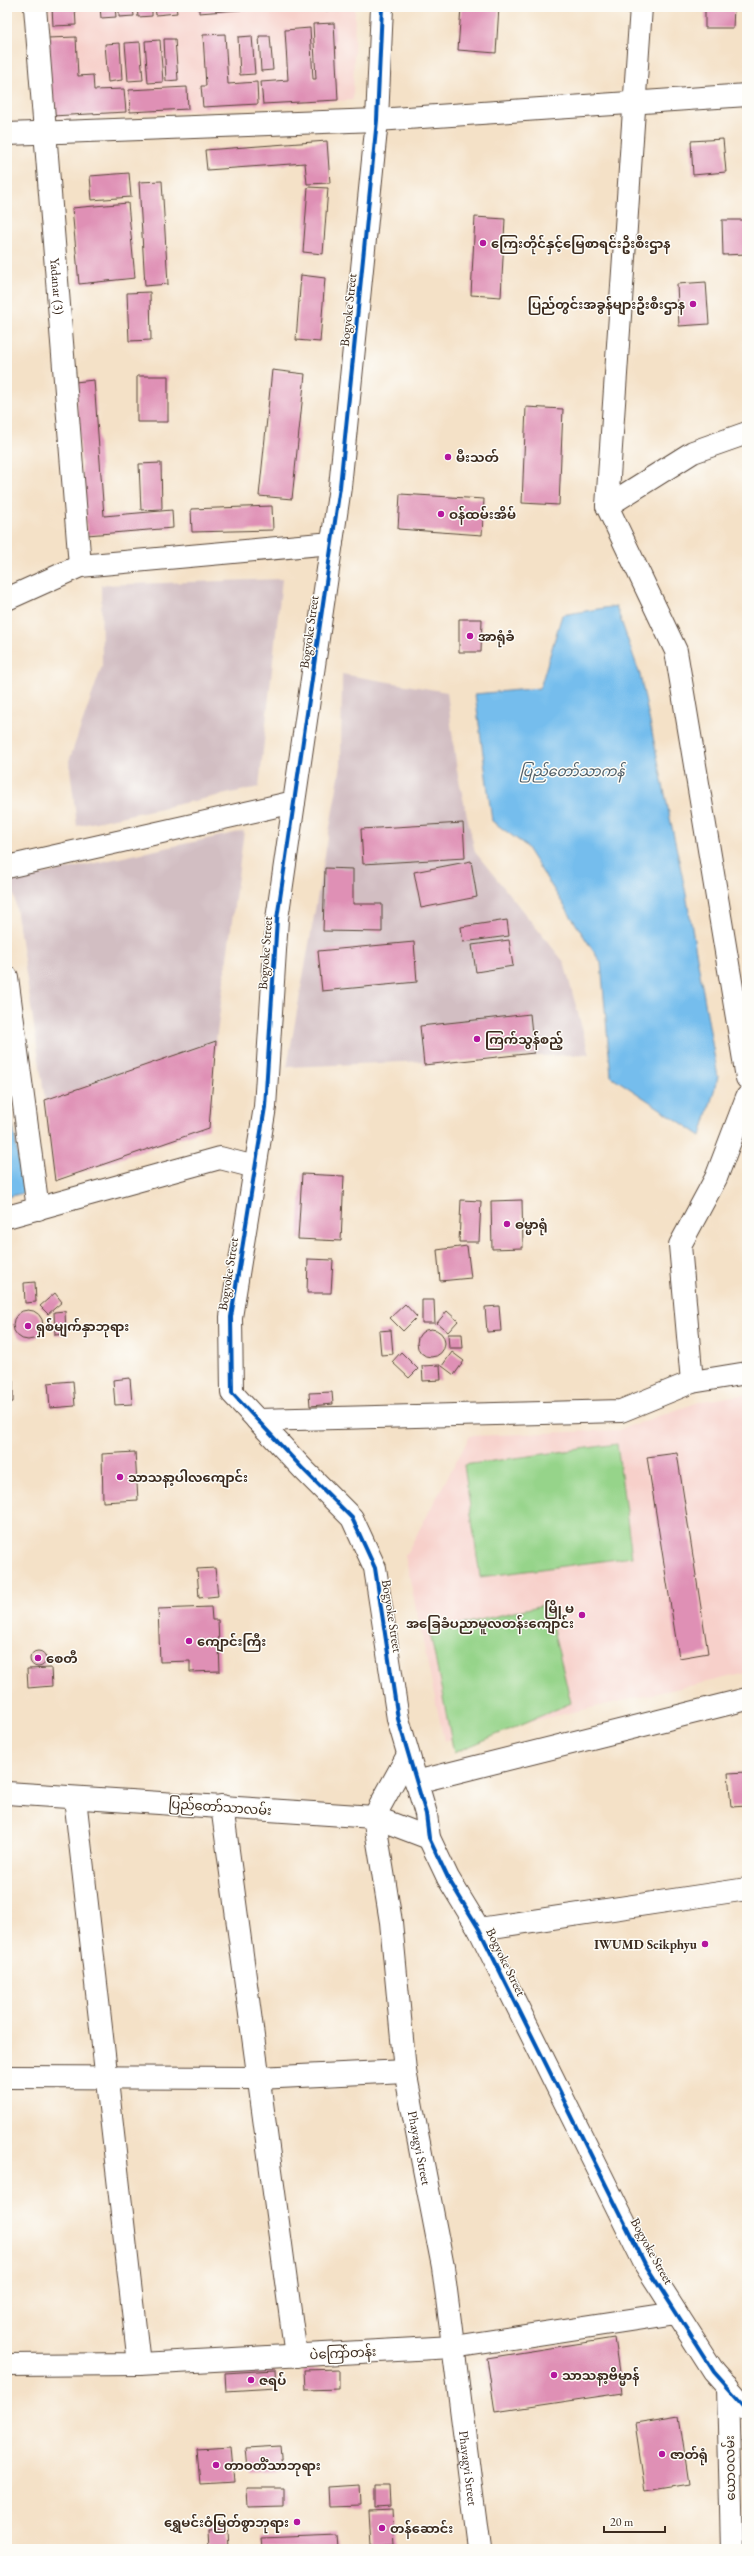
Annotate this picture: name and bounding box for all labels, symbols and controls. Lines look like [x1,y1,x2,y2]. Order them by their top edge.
place label: ကြေးတိုင်နှင့်မြေစာရင်းဦးစီးဌာန [491,234,671,255]
marker: ကြေးတိုင်နှင့်မြေစာရင်းဦးစီးဌာန [478,238,488,248]
street label: Yadanar (3) [47,257,68,315]
street label: Bogyoke Street [336,272,360,348]
place label: ပြည်တွင်းအခွန်များဦးစီးဌာန [528,295,685,316]
marker: ပြည်တွင်းအခွန်များဦးစီးဌာန [688,299,698,309]
place label: မီးသတ် [456,448,499,466]
marker: မီးသတ် [443,452,453,462]
place label: ဝန်ထမ်းအိမ် [449,505,516,525]
marker: ဝန်ထမ်းအိမ် [436,509,446,519]
street label: Bogyoke Street [295,594,323,670]
place label: အာရုံခံ [478,628,515,648]
marker: အာရုံခံ [465,631,475,641]
water label: ပြည်တော်သာကန် [520,761,627,783]
street label: Bogyoke Street [254,916,276,990]
place label: ကြက်သွန်စည့် [485,1030,563,1050]
marker: ကြက်သွန်စည့် [472,1034,482,1044]
place label: ဓမ္မာရုံ [515,1216,548,1236]
marker: ဓမ္မာရုံ [502,1219,512,1229]
street label: Bogyoke Street [214,1236,242,1312]
place label: ရှစ်မျက်နှာဘုရား [36,1317,129,1338]
marker: ရှစ်မျက်နှာဘုရား [23,1321,33,1331]
place label: သာသနာ့ပါလကျောင်း [128,1468,248,1489]
marker: သာသနာ့ပါလကျောင်း [115,1472,125,1482]
street label: Bogyoke Street [378,1578,406,1654]
place label: မြို့မ အခြေခံပညာမူလတန်းကျောင်း [406,1600,574,1635]
marker: မြို့မ အခြေခံပညာမူလတန်းကျောင်း [577,1610,587,1620]
place label: ကျောင်းကြီး [197,1632,266,1653]
marker: ကျောင်းကြီး [184,1636,194,1646]
place label: စေတီ [46,1650,78,1667]
marker: စေတီ [33,1653,43,1663]
street label: ပြည်တော်သာလမ်း [168,1795,272,1821]
street label: Bogyoke Street [482,1925,530,1999]
place label: IWUMD Seikphyu [594,1936,698,1953]
marker: IWUMD Seikphyu [700,1939,710,1949]
street label: Phayagyi Street [404,2109,435,2186]
street label: Bogyoke Street [627,2215,677,2287]
street label: ပဲကြော်တန်း [309,2343,377,2365]
place label: သာသနာ့ဗိမ္မာန် [562,2366,640,2386]
marker: သာသနာ့ဗိမ္မာန် [549,2370,559,2380]
place label: ဇရပ် [259,2371,286,2391]
marker: ဇရပ် [246,2375,256,2385]
street label: Phayagyi Street [455,2430,482,2506]
street label: ယောဝလမ်း [721,2435,739,2501]
place label: ဇာတ်ရုံ [670,2445,708,2466]
marker: ဇာတ်ရုံ [657,2449,667,2459]
place label: တာဝတိံသာဘုရား [224,2457,321,2477]
marker: တာဝတိံသာဘုရား [211,2460,221,2470]
scale bar [604,2508,665,2534]
place label: ရွှေမင်းဝံမြတ်စွာဘုရား [164,2513,289,2534]
text: 20 m [610,2514,634,2530]
marker: ရွှေမင်းဝံမြတ်စွာဘုရား [292,2517,302,2527]
place label: တန်ဆောင်း [390,2519,453,2539]
marker: တန်ဆောင်း [377,2523,387,2533]

